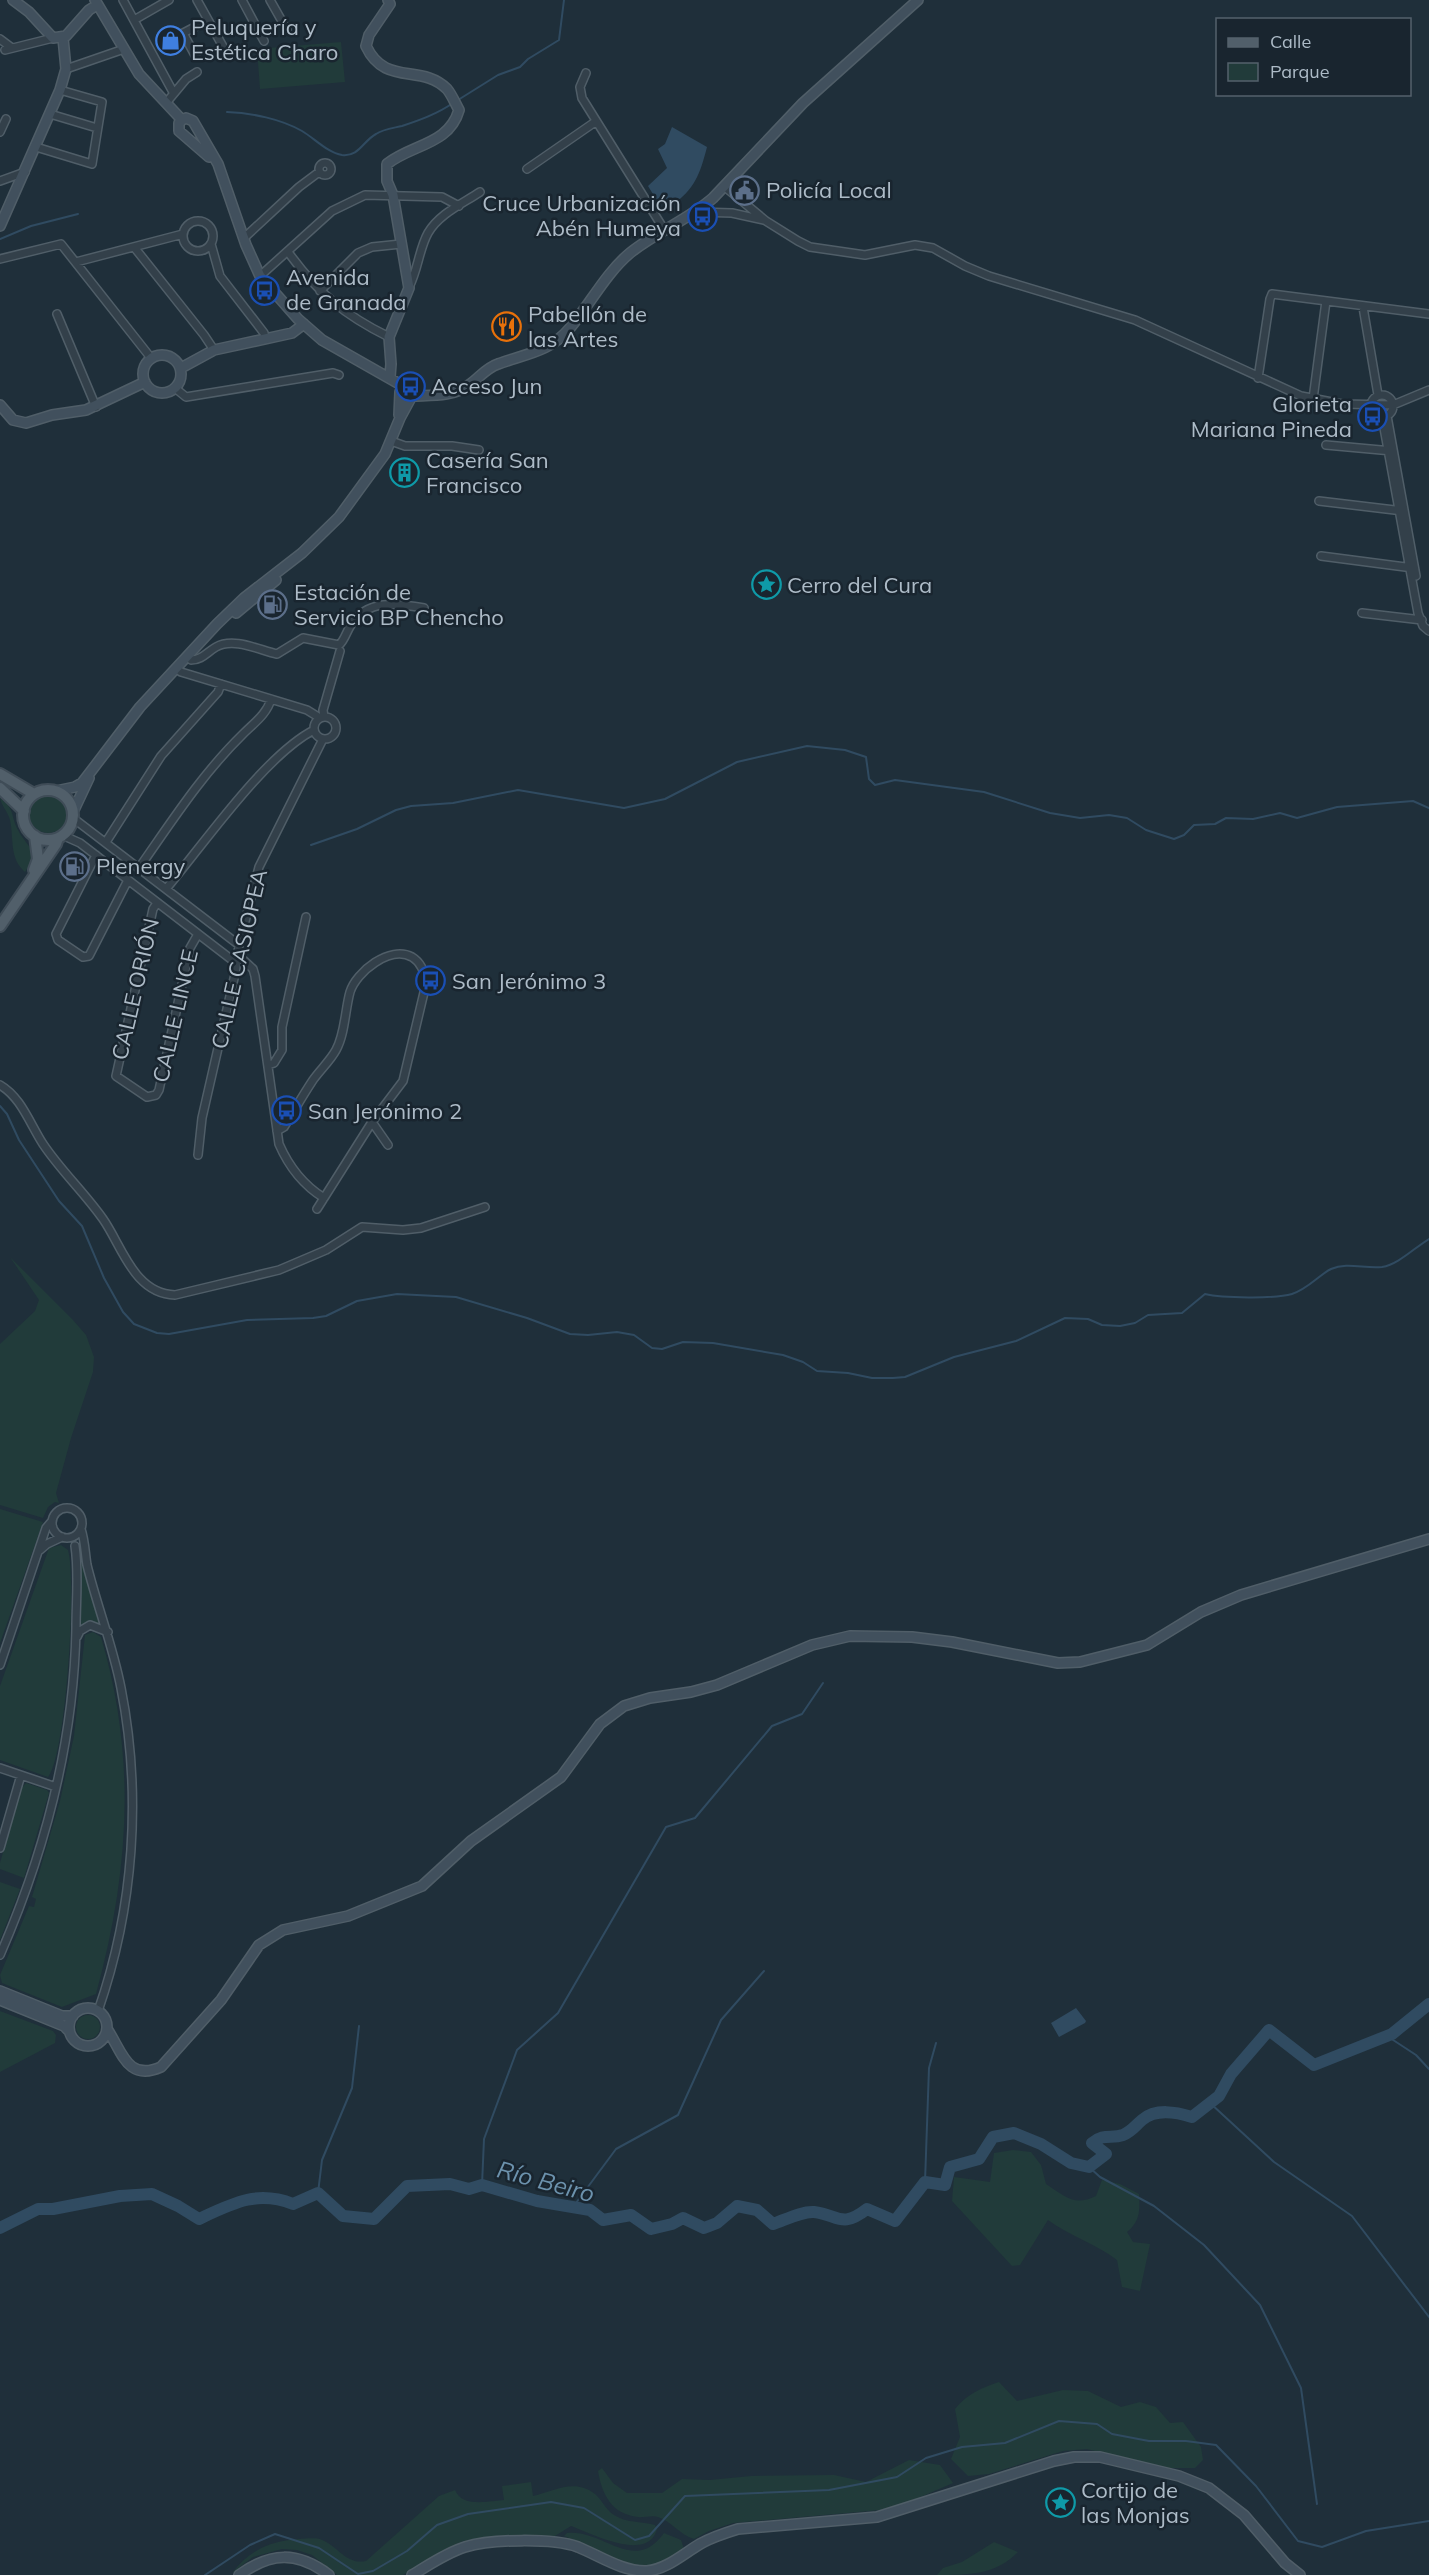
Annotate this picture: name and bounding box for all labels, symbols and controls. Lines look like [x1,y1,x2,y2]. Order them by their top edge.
place label: Peluquería y Estética Charo [191,13,338,66]
legend [1216,18,1411,96]
shop icon: Peluquería y Estética Charo [154,24,186,56]
text: Calle [1270,30,1311,53]
text: Parque [1270,60,1329,83]
public building icon: Policía Local [729,174,761,206]
place label: Policía Local [766,176,892,204]
place label: Cruce Urbanización Abén Humeya [482,189,681,242]
bus stop icon: Cruce Urbanización Abén Humeya [686,200,718,232]
place label: Avenida de Granada [286,263,407,316]
bus stop icon: Avenida de Granada [249,274,281,306]
place label: Pabellón de las Artes [528,300,647,353]
restaurant icon: Pabellón de las Artes [491,311,523,343]
bus stop icon: Acceso Jun [394,370,426,402]
place label: Acceso Jun [431,372,542,400]
place label: Glorieta Mariana Pineda [1191,390,1352,443]
bus stop icon: Glorieta Mariana Pineda [1357,401,1389,433]
place label: Casería San Francisco [426,446,549,499]
building icon: Casería San Francisco [389,457,421,489]
place icon: Cerro del Cura [750,569,782,601]
place label: Cerro del Cura [787,571,932,599]
place label: Estación de Servicio BP Chencho [294,578,504,631]
fuel station icon: Estación de Servicio BP Chencho [257,589,289,621]
fuel station icon: Plenergy [59,850,91,882]
place label: Plenergy [96,852,185,880]
street label: CALLE CASIOPEA [205,866,273,1052]
street label: CALLE ORIÓN [105,915,165,1063]
street label: CALLE LINCE [146,947,204,1085]
bus stop icon: San Jerónimo 3 [415,965,447,997]
place label: San Jerónimo 3 [452,967,606,995]
bus stop icon: San Jerónimo 2 [271,1095,303,1127]
place label: San Jerónimo 2 [308,1097,462,1125]
water label: Río Beiro [494,2154,598,2208]
place label: Cortijo de las Monjas [1081,2476,1190,2529]
place icon: Cortijo de las Monjas [1044,2487,1076,2519]

